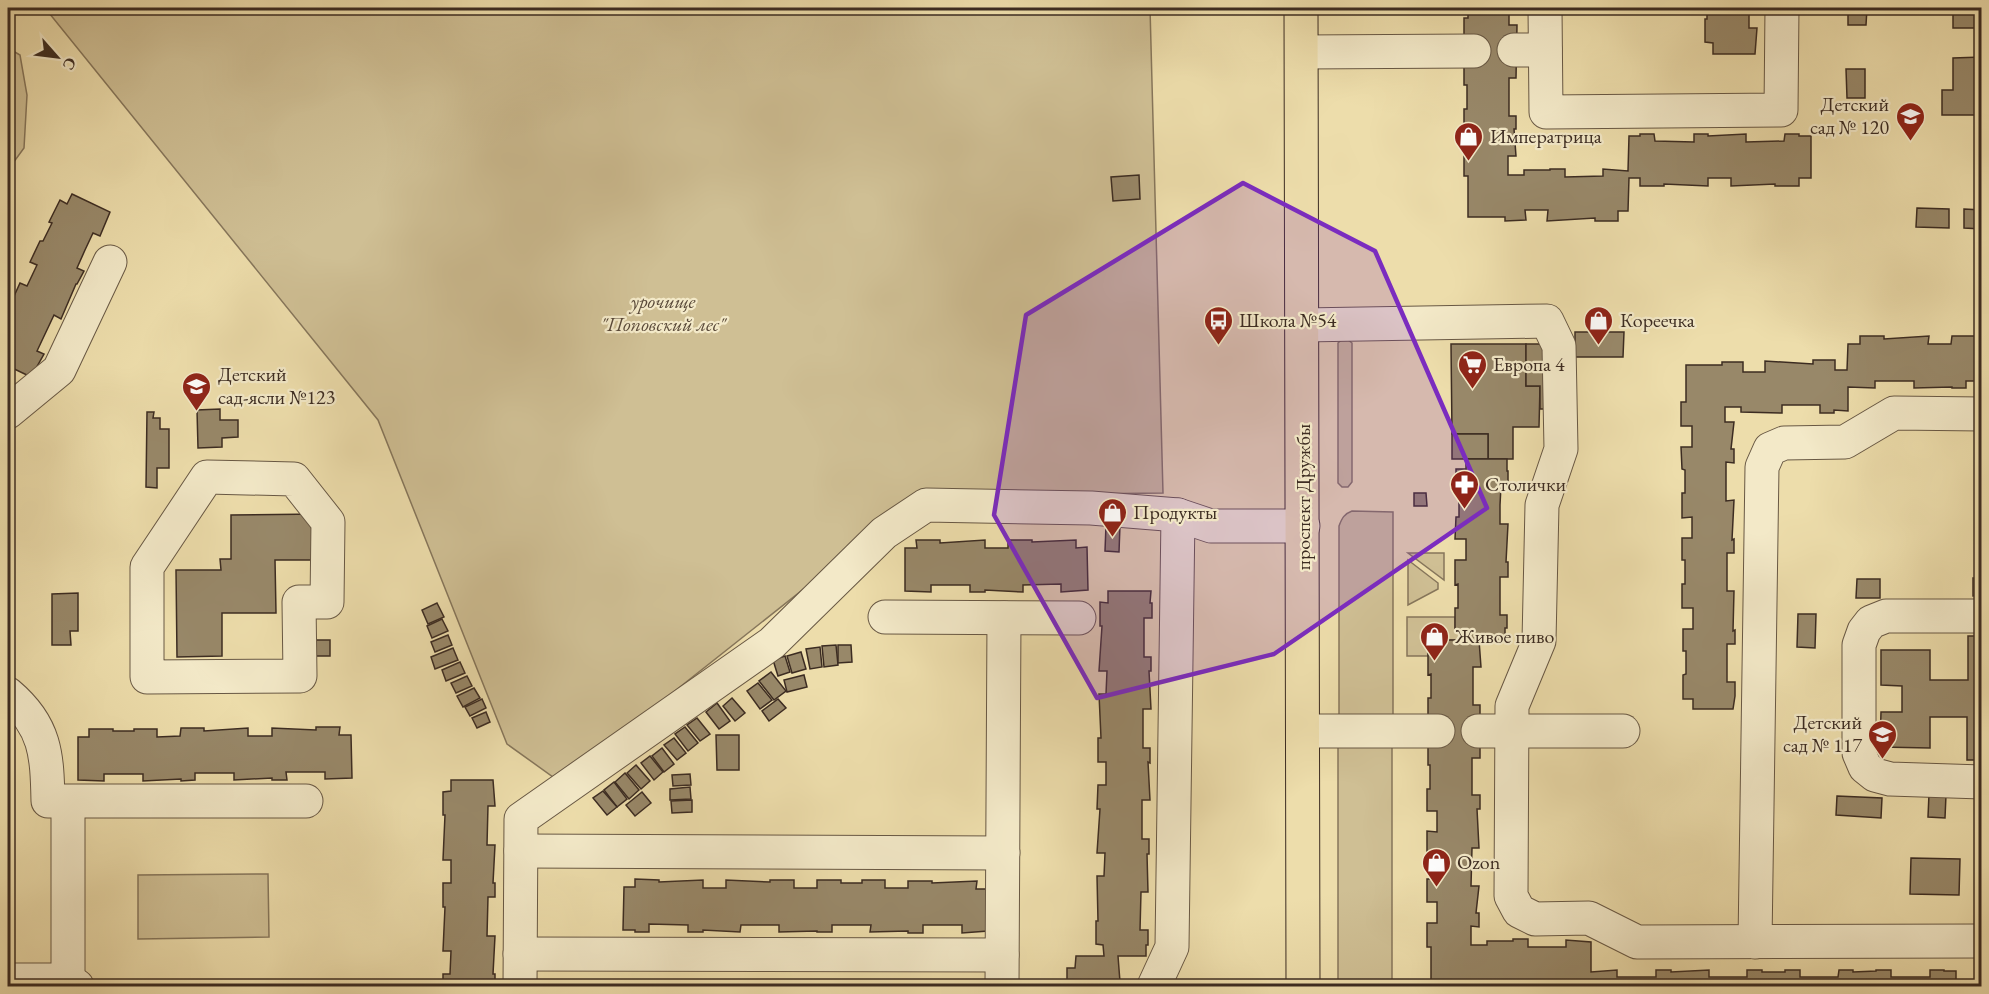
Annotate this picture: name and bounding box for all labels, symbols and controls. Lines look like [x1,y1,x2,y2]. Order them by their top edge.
north arrow [27,27,87,87]
text: С [58,54,82,74]
place label: Детский сад № 120 [1810,91,1889,140]
school or university icon: Детский сад № 120 [1894,100,1926,142]
shop icon: Императрица [1453,120,1485,162]
place label: Императрица [1490,123,1602,149]
park label: урочище "Поповский лес" [600,288,728,337]
bus stop icon: Школа №54 [1202,304,1234,346]
shop icon: Кореечка [1583,304,1615,346]
place label: Школа №54 [1239,307,1337,333]
place label: Кореечка [1620,307,1695,333]
supermarket icon: Европа 4 [1456,348,1488,390]
place label: Европа 4 [1493,351,1565,377]
place label: Детский сад-ясли №123 [218,361,335,410]
school or university icon: Детский сад-ясли №123 [181,370,213,412]
street label: проспект Дружбы [1290,424,1316,570]
pharmacy icon: Столички [1448,468,1480,510]
place label: Столички [1485,471,1567,497]
shop icon: Продукты [1096,496,1128,538]
place label: Продукты [1133,499,1217,525]
shop icon: Живое пиво [1418,620,1450,662]
place label: Живое пиво [1454,623,1554,649]
place label: Детский сад № 117 [1783,709,1862,758]
school or university icon: Детский сад № 117 [1867,718,1899,760]
shop icon: Ozon [1420,846,1452,888]
place label: Ozon [1457,849,1501,875]

